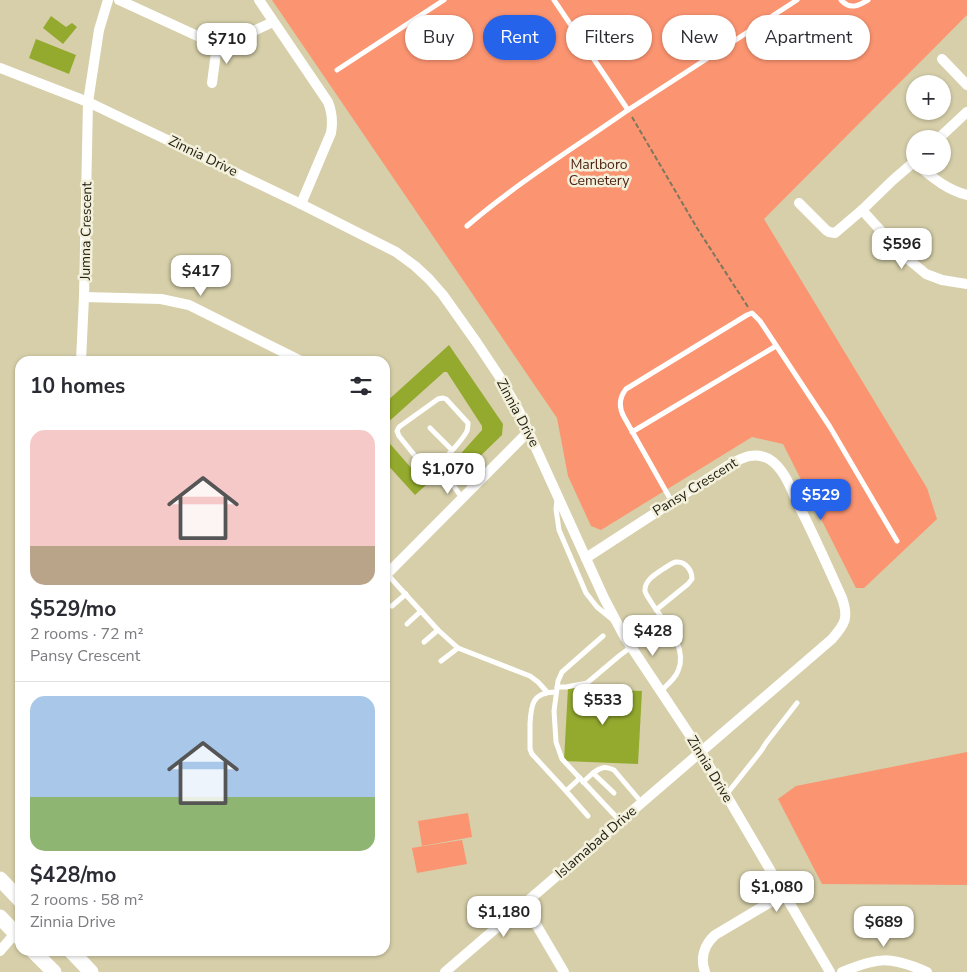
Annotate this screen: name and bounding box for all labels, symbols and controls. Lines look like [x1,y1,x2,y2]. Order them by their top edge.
chip: Buy [405,15,473,60]
chip: Rent [483,15,556,60]
chip: Filters [566,15,652,60]
chip: New [662,15,736,60]
chip: Apartment [746,15,870,60]
pin: $710 [197,22,257,65]
text: $710 [208,28,246,50]
map controls [906,75,951,175]
button: + [906,75,951,120]
button: − [906,130,951,175]
street label: Zinnia Drive [165,131,241,181]
park label: Marlboro Cemetery [569,155,630,190]
street label: Jumna Crescent [76,181,96,281]
pin: $596 [872,228,932,270]
text: $596 [883,233,921,255]
pin: $417 [171,254,231,297]
text: $417 [182,260,220,282]
text: 10 homes [30,372,125,400]
icon: filters [347,372,375,400]
street label: Zinnia Drive [492,375,544,451]
pin: $1,070 [407,452,489,495]
street label: Pansy Crescent [649,453,741,521]
text: $1,070 [422,458,474,480]
icon: home [158,463,248,553]
pin: $529 [791,478,851,521]
text: $529 [802,484,840,506]
text: $529/mo [30,595,116,623]
pin: $428 [623,614,683,657]
text: $428 [634,620,672,642]
text: 2 rooms · 72 m² [30,623,143,645]
text: Pansy Crescent [30,645,140,667]
pin: $533 [573,684,633,726]
text: $533 [584,689,622,711]
icon: home [158,728,248,818]
street label: Zinnia Drive [683,732,737,806]
street label: Islamabad Drive [551,801,641,883]
text: $428/mo [30,861,116,889]
pin: $1,080 [736,870,818,913]
text: $1,080 [751,876,803,898]
text: 2 rooms · 58 m² [30,889,143,911]
pin: $1,180 [463,896,545,938]
text: $1,180 [478,901,530,923]
pin: $689 [854,906,914,948]
text: Zinnia Drive [30,911,116,933]
text: $689 [865,911,903,933]

